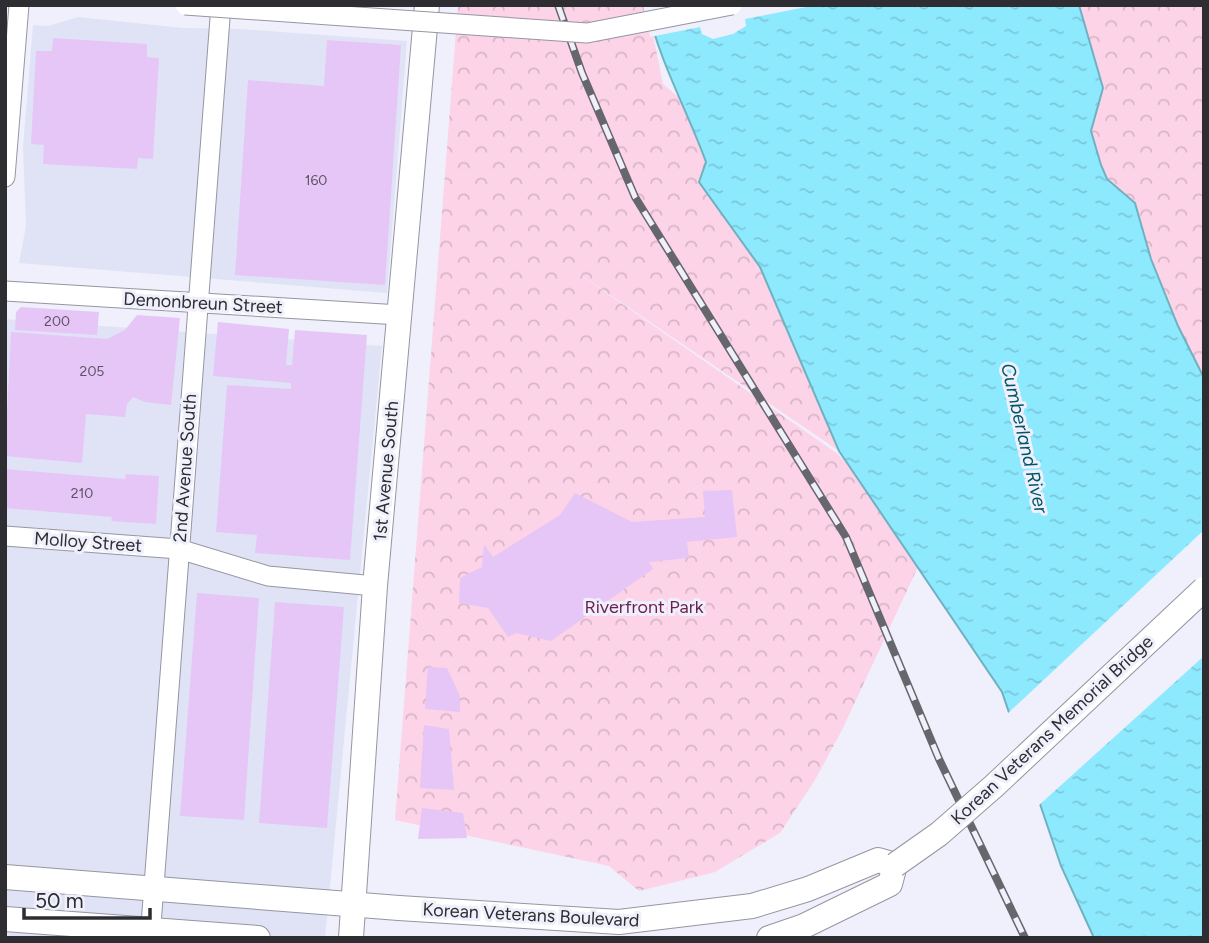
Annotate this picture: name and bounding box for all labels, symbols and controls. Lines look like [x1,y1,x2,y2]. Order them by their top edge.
house number: 160 [305,172,327,189]
street label: Demonbreun Street [123,288,283,318]
house number: 200 [44,313,70,330]
water label: Cumberland River [996,361,1053,516]
house number: 205 [80,363,104,380]
street label: 2nd Avenue South [169,393,201,543]
street label: 1st Avenue South [369,400,403,542]
house number: 210 [71,485,93,502]
street label: Molloy Street [33,527,143,557]
park label: Riverfront Park [584,596,704,618]
street label: Korean Veterans Memorial Bridge [946,630,1158,829]
scale bar [24,876,150,920]
text: 50 m [35,888,84,913]
street label: Korean Veterans Boulevard [422,898,640,932]

